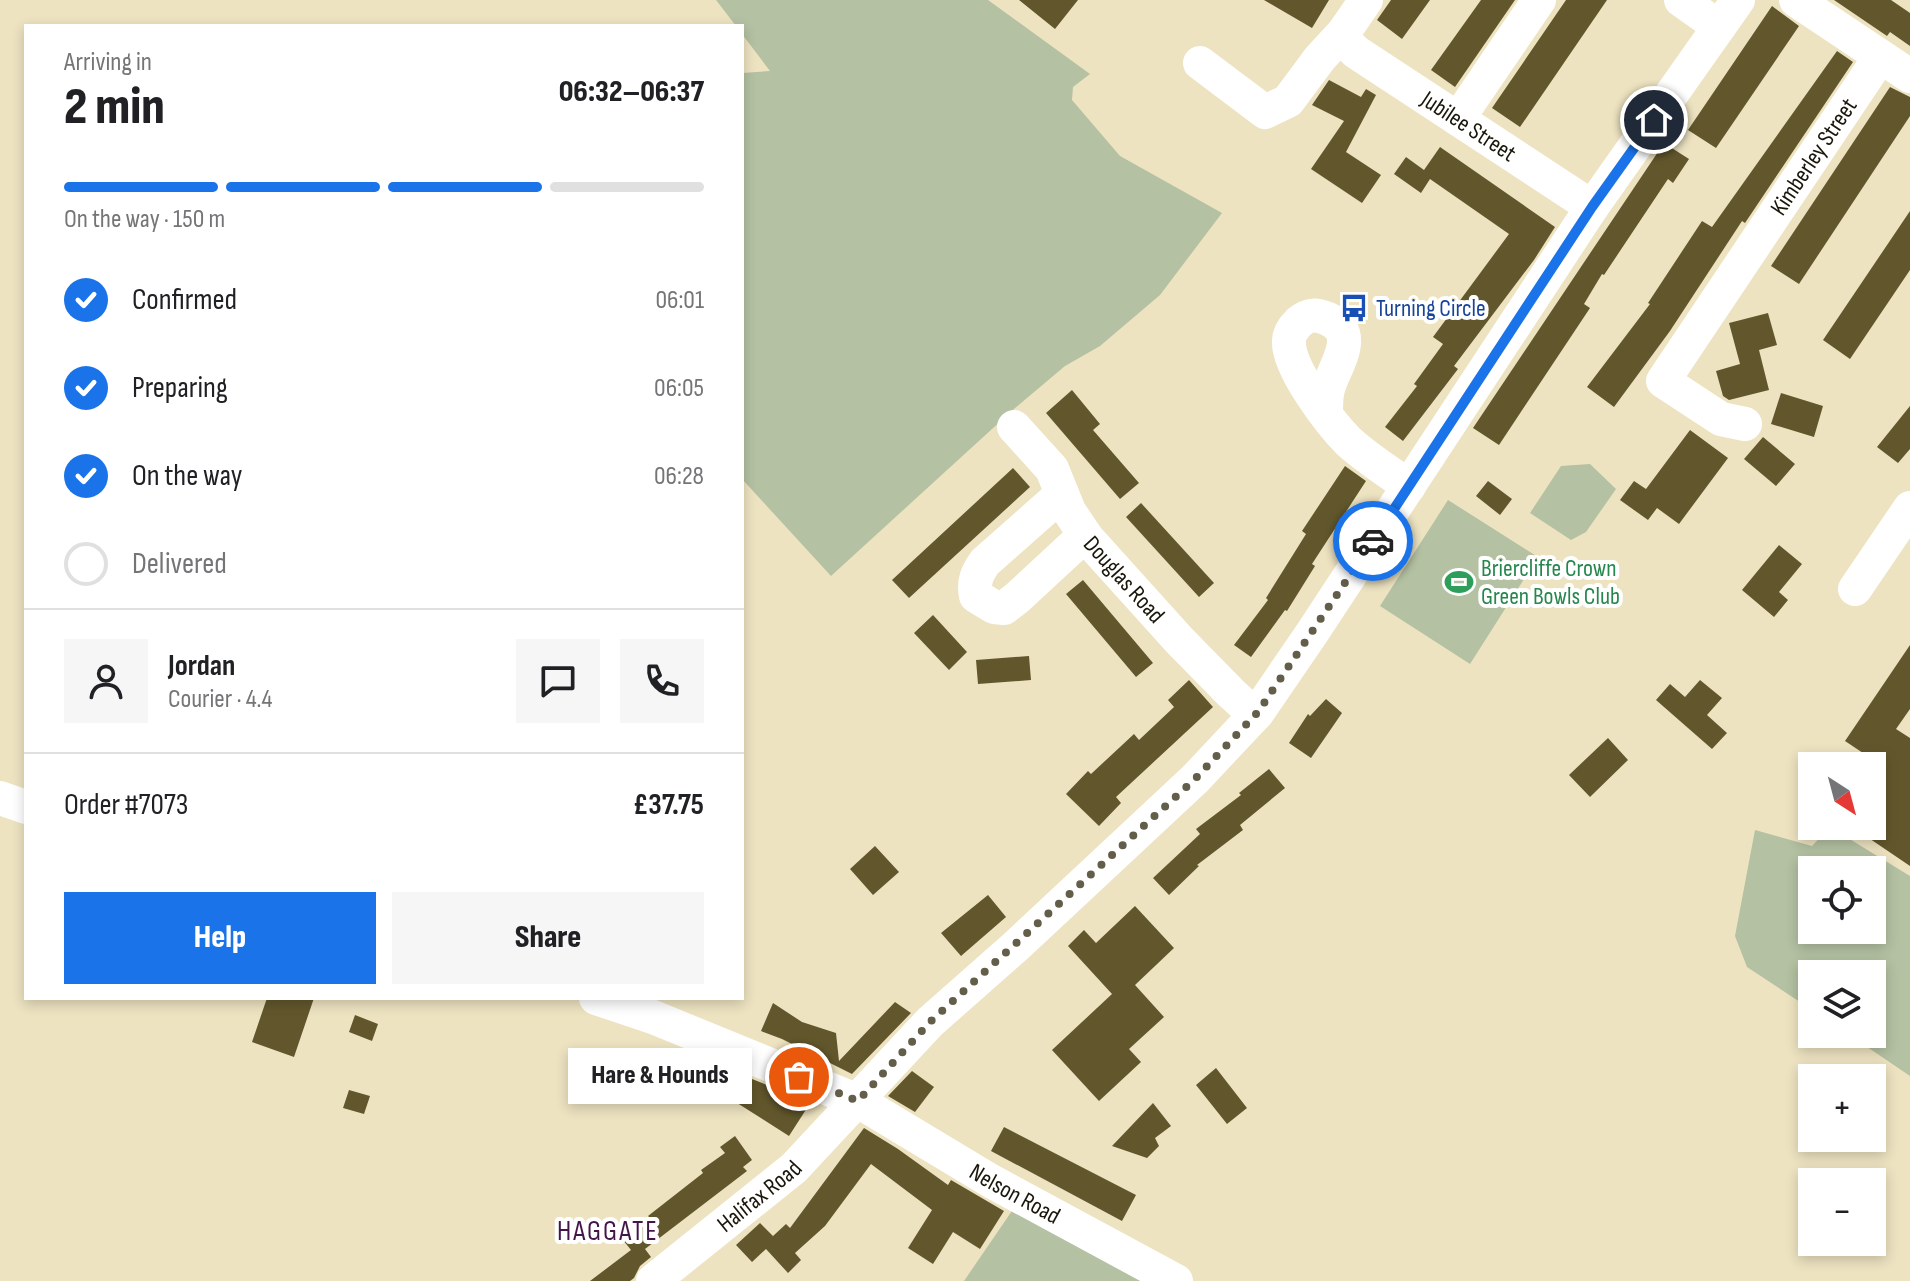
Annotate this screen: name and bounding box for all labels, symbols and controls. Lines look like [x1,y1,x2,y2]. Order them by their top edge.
text: Arriving in [64,47,152,78]
text: 06:32–06:37 [559,74,704,110]
text: 2 min [64,76,165,139]
street label: Jubilee Street [1415,84,1522,168]
pin [1620,86,1688,154]
street label: Kimberley Street [1764,93,1863,221]
icon: home [1632,98,1676,142]
text: On the way · 150 m [64,204,225,235]
icon: check [64,278,108,322]
text: Confirmed [132,282,237,318]
text: 06:01 [655,285,704,316]
bus stop icon: Turning Circle [1339,293,1369,323]
place label: Turning Circle [1376,294,1486,323]
icon: check [64,366,108,410]
text: Preparing [132,370,228,406]
text: 06:05 [654,373,704,404]
icon: check [64,454,108,498]
text: On the way [132,458,242,494]
text: 06:28 [654,461,704,492]
courier [1333,501,1413,581]
icon: car [1351,519,1395,563]
street label: Douglas Road [1077,530,1171,629]
text: Delivered [132,546,227,582]
place label: Briercliffe Crown Green Bowls Club [1481,554,1620,611]
sports icon: Briercliffe Crown Green Bowls Club [1444,567,1474,597]
button: person [64,639,148,723]
button: chat [516,639,600,723]
button: phone [620,639,704,723]
text: Jordan [168,648,235,684]
text: Courier · 4.4 [168,684,272,715]
north arrow [1798,752,1886,840]
map controls [1798,752,1886,1256]
text: Order #7073 [64,787,188,823]
text: £37.75 [633,787,704,823]
button: locate [1798,856,1886,944]
button: Help [64,892,376,984]
button: Share [392,892,704,984]
button: layers [1798,960,1886,1048]
pin [765,1043,833,1111]
callout: Hare & Hounds [567,1049,751,1105]
icon: bag [777,1055,821,1099]
text: Hare & Hounds [591,1060,729,1091]
button: + [1798,1064,1886,1152]
street label: Halifax Road [711,1155,808,1239]
street label: Nelson Road [964,1157,1065,1231]
button: − [1798,1168,1886,1256]
district label: HAGGATE [557,1215,659,1248]

